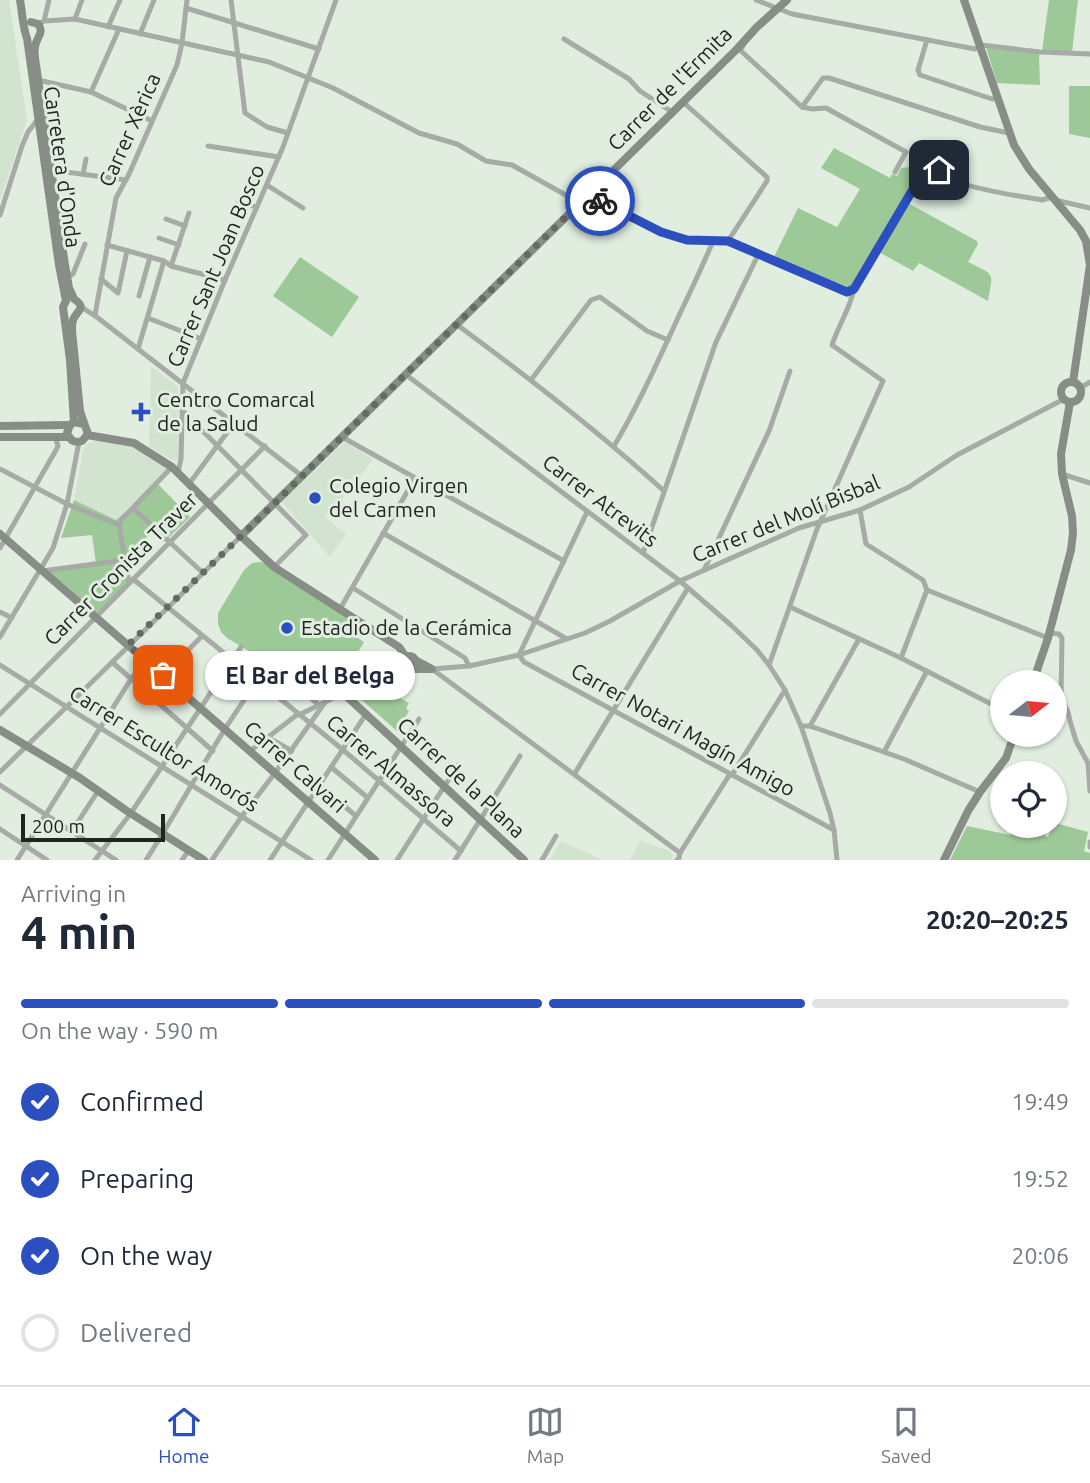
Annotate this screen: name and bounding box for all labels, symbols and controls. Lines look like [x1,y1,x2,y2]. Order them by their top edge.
street label: Carrer de l'Ermita [602,21,736,155]
street label: Carrer Xèrica [93,69,165,190]
street label: Carretera d'Onda [40,84,86,249]
pin [909,140,969,200]
icon: home [920,151,958,189]
street label: Carrer Sant Joan Bosco [161,161,269,371]
courier [565,166,635,236]
icon: bike [581,182,619,220]
place label: Centro Comarcal de la Salud [157,387,315,435]
marker: Centro Comarcal de la Salud [131,402,151,422]
street label: Carrer Atrevits [538,449,663,551]
street label: Carrer del Molí Bisbal [688,469,883,567]
place label: Colegio Virgen del Carmen [329,473,468,521]
street label: Carrer Cronista Traver [39,487,202,650]
marker: Colegio Virgen del Carmen [307,490,323,506]
place label: Estadio de la Cerámica [301,615,512,639]
marker: Estadio de la Cerámica [279,620,295,636]
pin [133,645,193,705]
callout: El Bar del Belga [205,650,415,700]
icon: bag [144,656,182,694]
street label: Carrer Notari Magín Amigo [567,657,800,801]
text: El Bar del Belga [225,663,395,688]
north arrow [990,670,1068,747]
map controls [990,670,1067,838]
street label: Carrer Escultor Amorós [65,680,264,816]
street label: Carrer Almassora [322,709,461,831]
street label: Carrer de la Plana [393,712,530,842]
street label: Carrer Calvari [240,715,352,817]
button: locate [990,761,1067,838]
scale bar [21,811,164,843]
text: 200 m [32,815,85,837]
text: Arriving in [21,881,126,906]
text: 20:20–20:25 [926,905,1069,934]
text: 4 min [21,906,137,958]
text: On the way · 590 m [21,1018,218,1043]
icon: check [21,1083,59,1121]
text: Confirmed [80,1087,204,1116]
text: 19:49 [1011,1089,1069,1114]
icon: check [21,1160,59,1198]
text: Preparing [80,1164,194,1193]
text: 19:52 [1011,1166,1069,1191]
icon: check [21,1237,59,1275]
text: On the way [80,1241,212,1270]
text: 20:06 [1011,1243,1069,1268]
text: Delivered [80,1318,192,1347]
tab: Home [158,1403,210,1467]
tab: Map [526,1403,564,1467]
tab: Saved [881,1403,932,1467]

